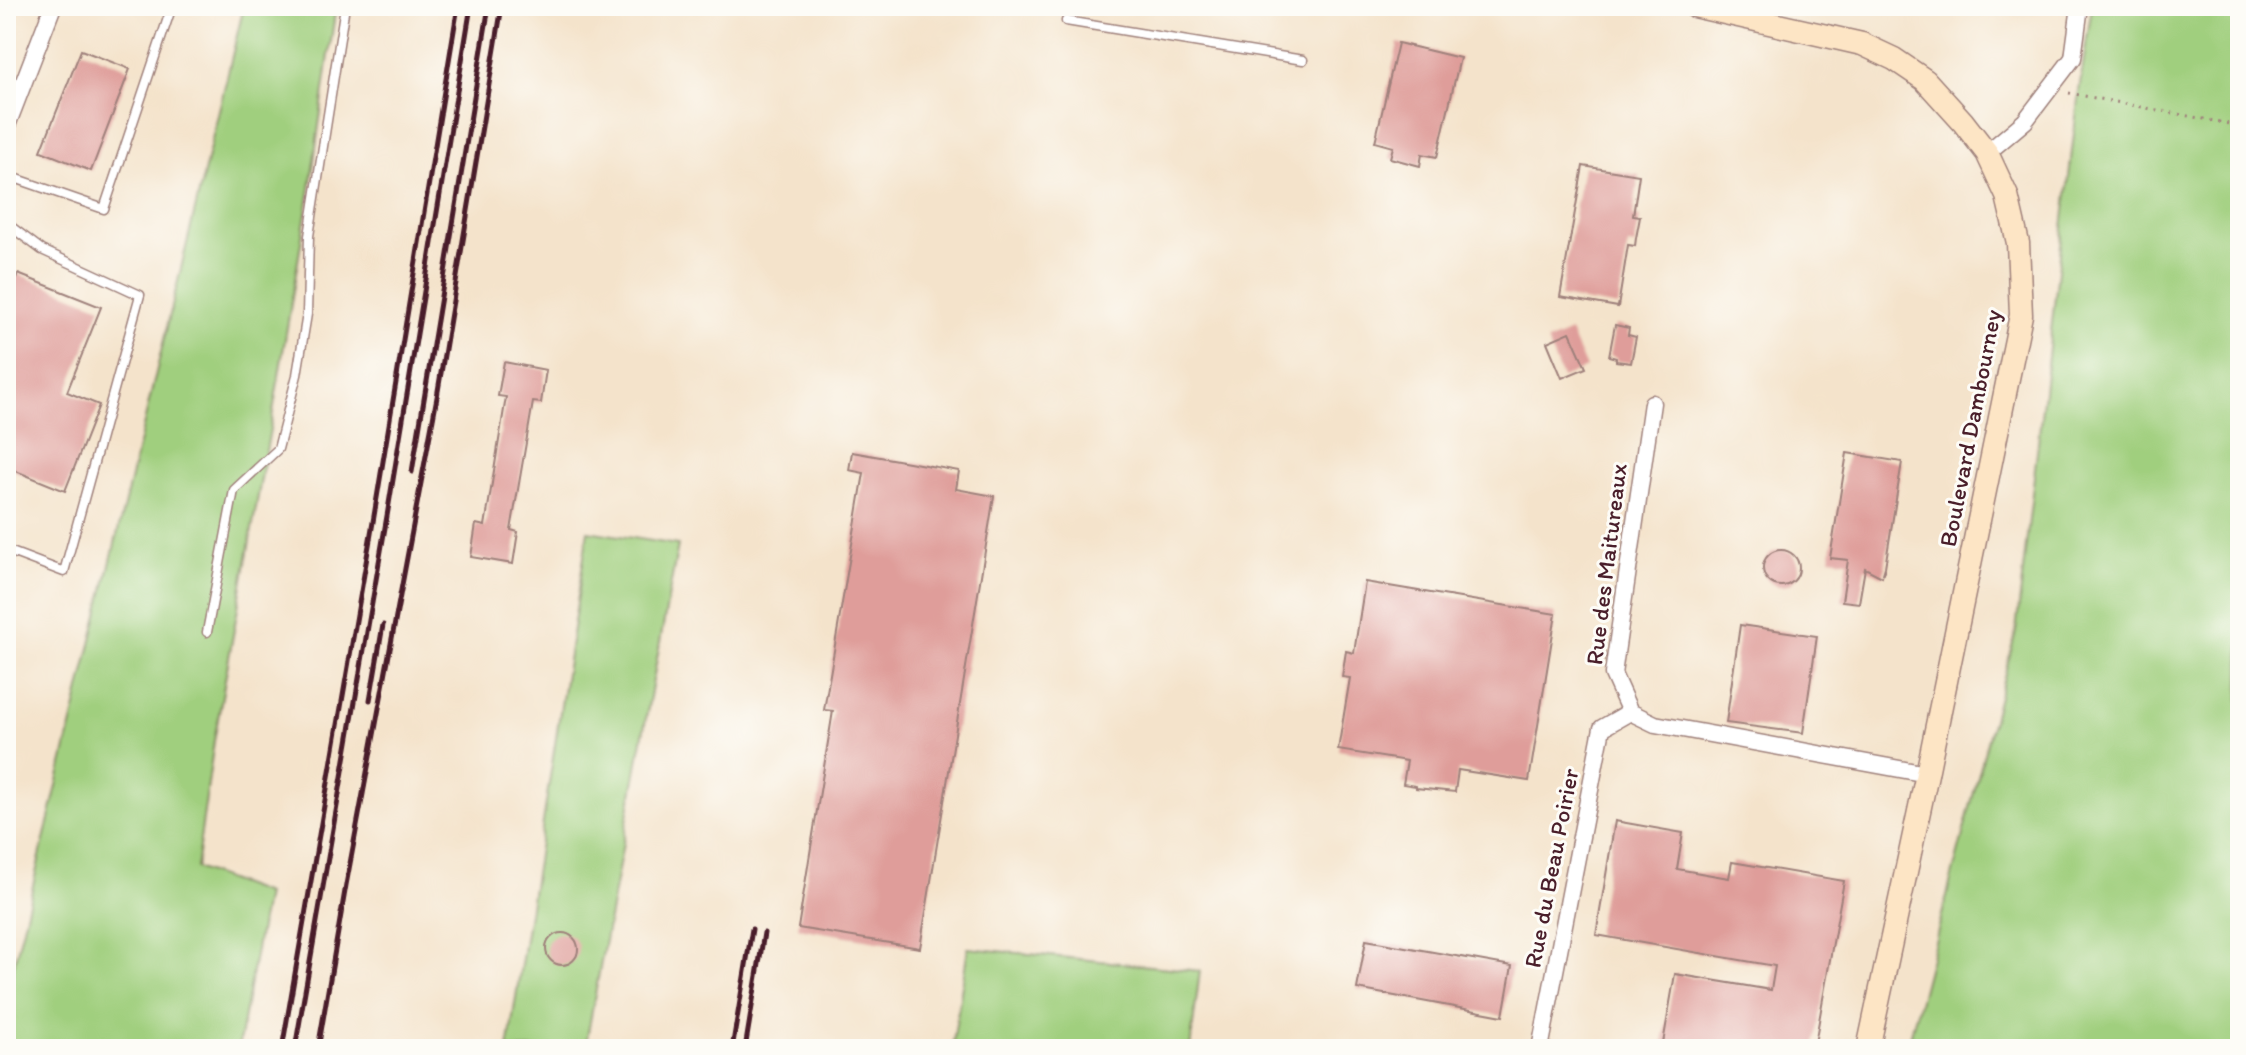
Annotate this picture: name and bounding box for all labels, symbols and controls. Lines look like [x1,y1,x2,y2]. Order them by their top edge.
street label: Boulevard Dambourney [1933,306,2007,549]
street label: Rue des Maitureaux [1579,462,1633,666]
street label: Rue du Beau Poirier [1517,766,1585,970]

